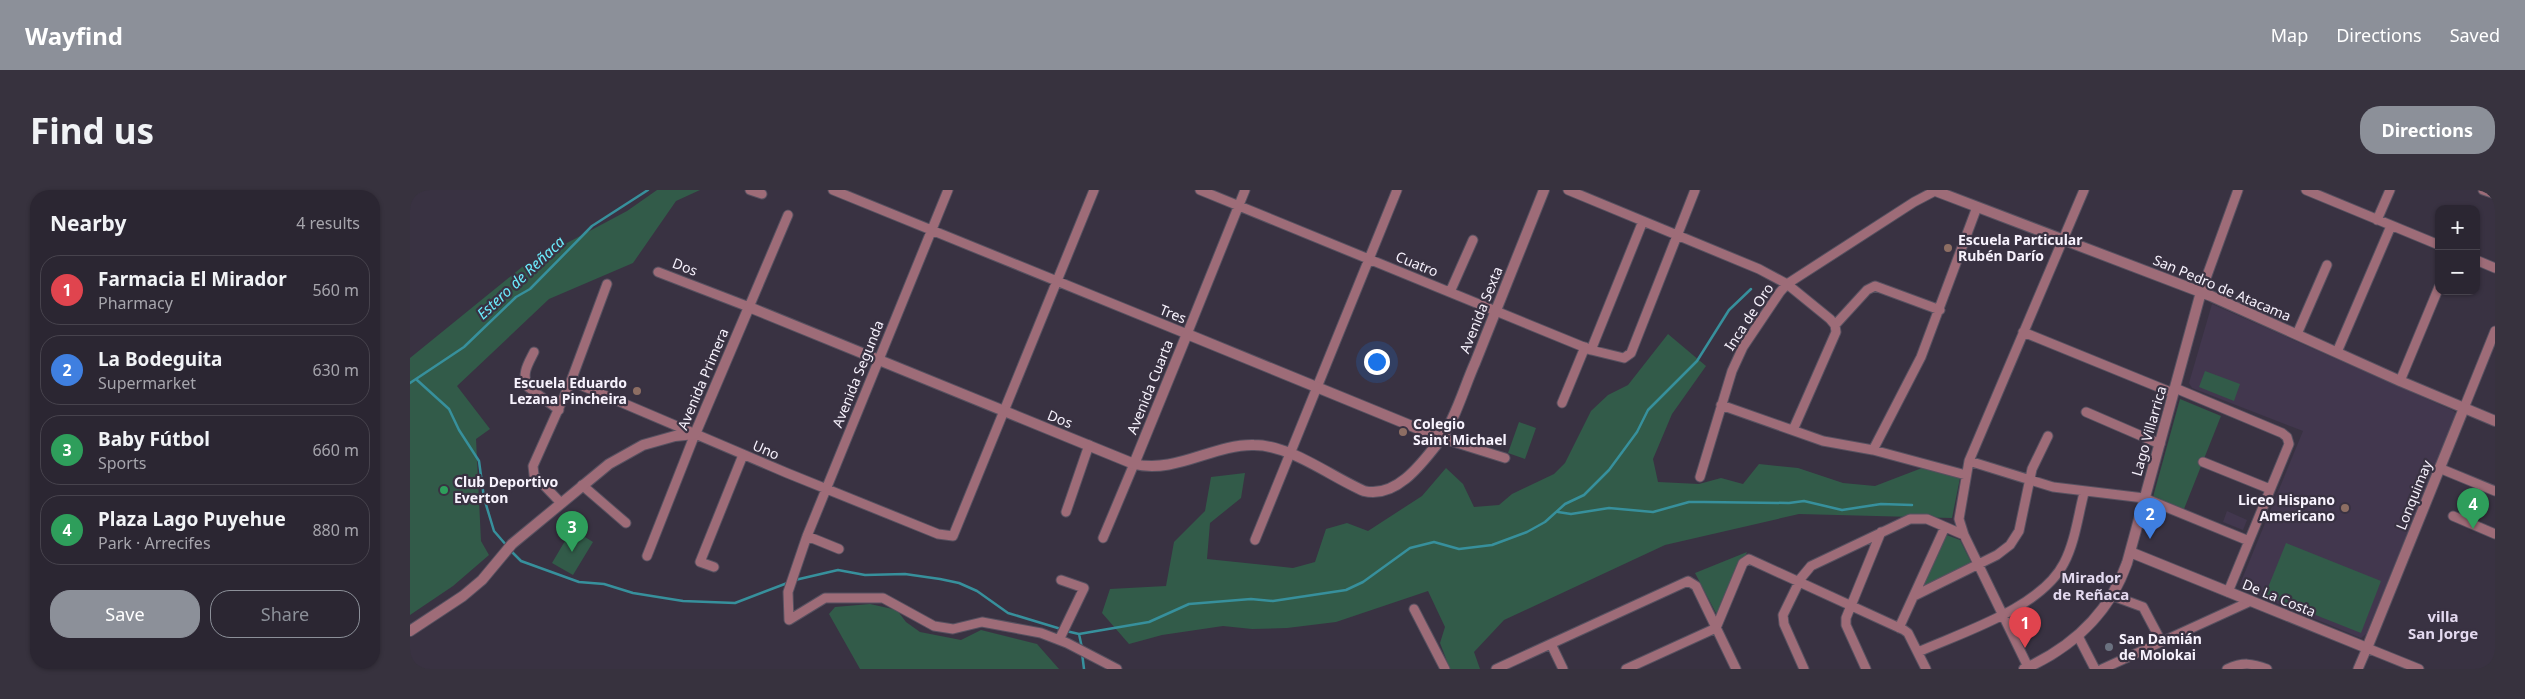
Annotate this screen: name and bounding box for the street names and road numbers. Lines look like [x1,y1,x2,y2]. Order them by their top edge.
street label: Cuatro [1393,246,1441,281]
street label: San Pedro de Atacama [2150,250,2294,325]
street label: Dos [670,253,701,280]
street label: Avenida Sexta [1455,264,1507,356]
street label: Inca de Oro [1720,279,1777,354]
street label: Tres [1157,300,1190,328]
street label: Avenida Segunda [827,317,888,430]
street label: Avenida Primera [673,325,732,432]
street label: Avenida Cuarta [1122,337,1177,437]
street label: Lago Villarrica [2127,384,2170,478]
street label: Dos [1045,405,1076,432]
street label: Uno [750,435,782,464]
street label: Lonquimay [2391,456,2436,532]
street label: De La Costa [2240,574,2319,621]

